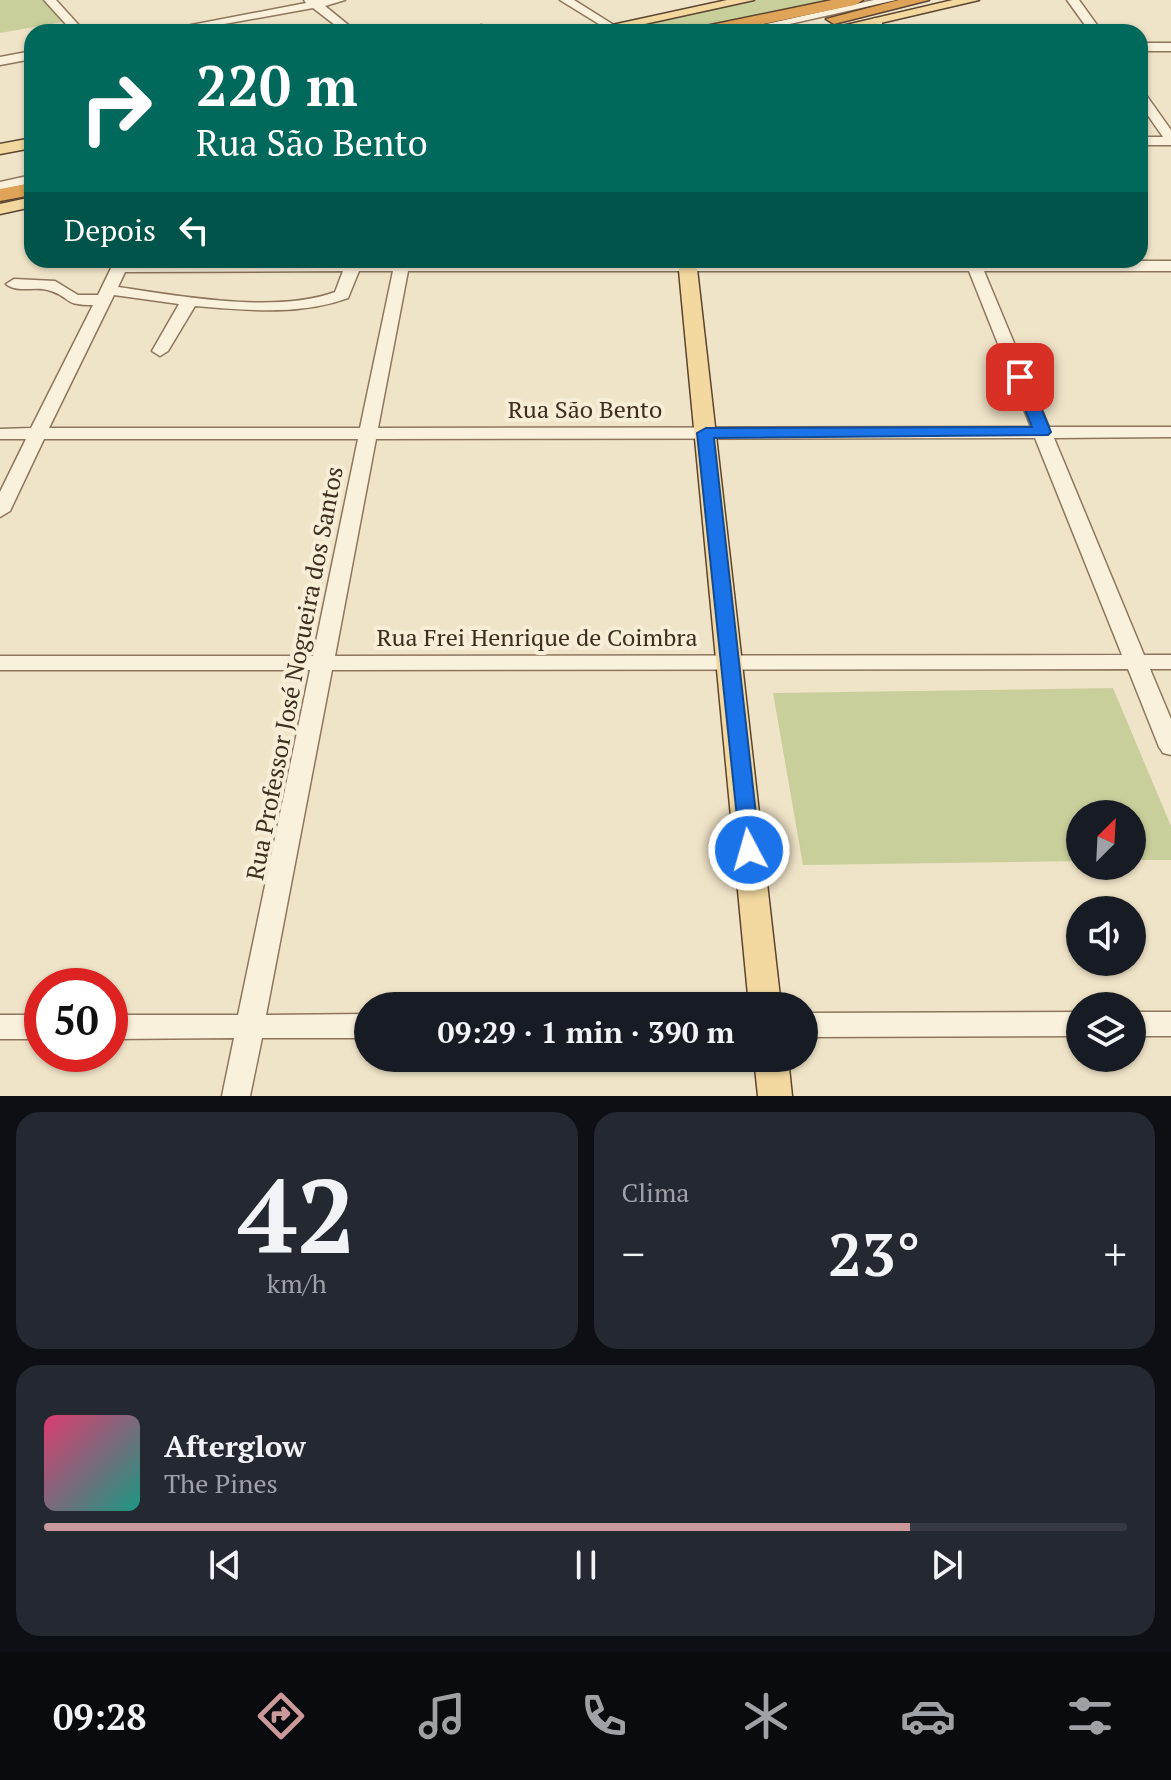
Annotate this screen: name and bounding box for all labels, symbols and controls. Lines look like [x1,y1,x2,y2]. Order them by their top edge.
text: 220 m [196,48,358,122]
icon: right [64,56,168,160]
text: Rua São Bento [196,119,428,166]
icon: left [172,208,216,252]
text: Depois [64,210,156,250]
pin [986,343,1054,411]
icon: arrive [998,355,1042,399]
street label: Rua São Bento [508,393,662,425]
street label: Rua Professor José Nogueira dos Santos [238,463,350,883]
street label: Rua Frei Henrique de Coimbra [376,621,698,653]
north arrow [1066,800,1146,880]
map controls [1066,800,1146,1072]
position arrow [707,808,791,892]
button: sound [1066,896,1146,976]
speed limit sign: 50 [24,968,128,1072]
button: layers [1066,992,1146,1072]
text: 09:29 · 1 min · 390 m [438,1012,734,1052]
text: 42 [238,1145,356,1283]
text: Clima [622,1175,689,1209]
text: 23° [828,1214,921,1293]
text: − [622,1224,645,1283]
text: + [1104,1224,1127,1283]
text: km/h [267,1266,327,1300]
text: Afterglow [164,1426,306,1466]
text: The Pines [164,1466,278,1500]
icon: previous [203,1543,247,1587]
icon: pause [564,1543,608,1587]
icon: next [925,1543,969,1587]
icon: directions [253,1688,309,1744]
icon: music [414,1688,470,1744]
icon: phone [576,1688,632,1744]
icon: climate [738,1688,794,1744]
icon: car [900,1688,956,1744]
icon: filters [1062,1688,1118,1744]
text: 09:28 [53,1693,147,1740]

